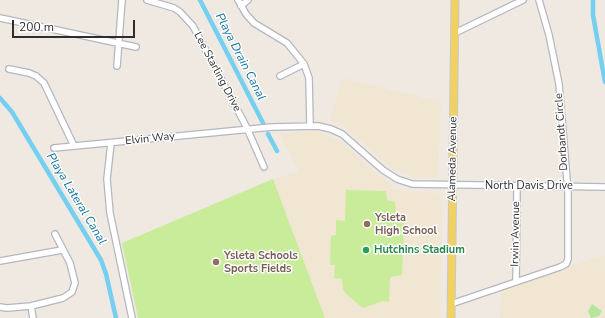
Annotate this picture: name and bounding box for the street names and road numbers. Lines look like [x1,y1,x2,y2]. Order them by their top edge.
street label: Lee Starling Drive [190,30,244,114]
street label: Dorbandt Circle [553,93,571,171]
street label: Alameda Avenue [446,116,460,202]
street label: Elvin Way [125,130,175,148]
street label: North Davis Drive [485,179,573,193]
street label: Irwin Avenue [509,201,523,267]

